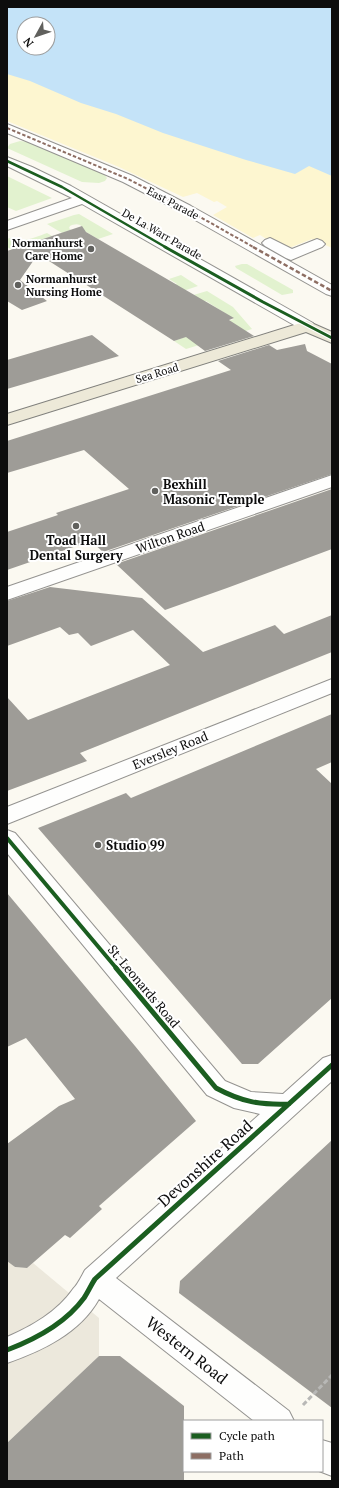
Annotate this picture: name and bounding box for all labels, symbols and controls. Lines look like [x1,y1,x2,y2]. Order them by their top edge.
north arrow [16,16,56,56]
text: N [20,34,36,50]
street label: East Parade [145,183,202,223]
street label: De La Warr Parade [120,205,205,263]
place label: Normanhurst Care Home [12,236,84,263]
marker: Normanhurst Care Home [86,244,96,254]
place label: Normanhurst Nursing Home [26,272,102,299]
marker: Normanhurst Nursing Home [13,280,23,290]
street label: Sea Road [134,360,180,386]
place label: Bexhill Masonic Temple [163,475,265,508]
marker: Bexhill Masonic Temple [150,486,160,496]
street label: Wilton Road [133,517,207,557]
marker: Toad Hall Dental Surgery [71,521,81,531]
place label: Toad Hall Dental Surgery [29,531,124,564]
street label: Eversley Road [130,727,210,773]
place label: Studio 99 [106,836,165,854]
marker: Studio 99 [93,840,103,850]
street label: St. Leonards Road [104,941,184,1031]
street label: Devonshire Road [153,1115,257,1211]
street label: Western Road [142,1311,233,1389]
legend [183,1420,323,1472]
text: Cycle path [219,1428,275,1443]
text: Path [219,1448,244,1463]

